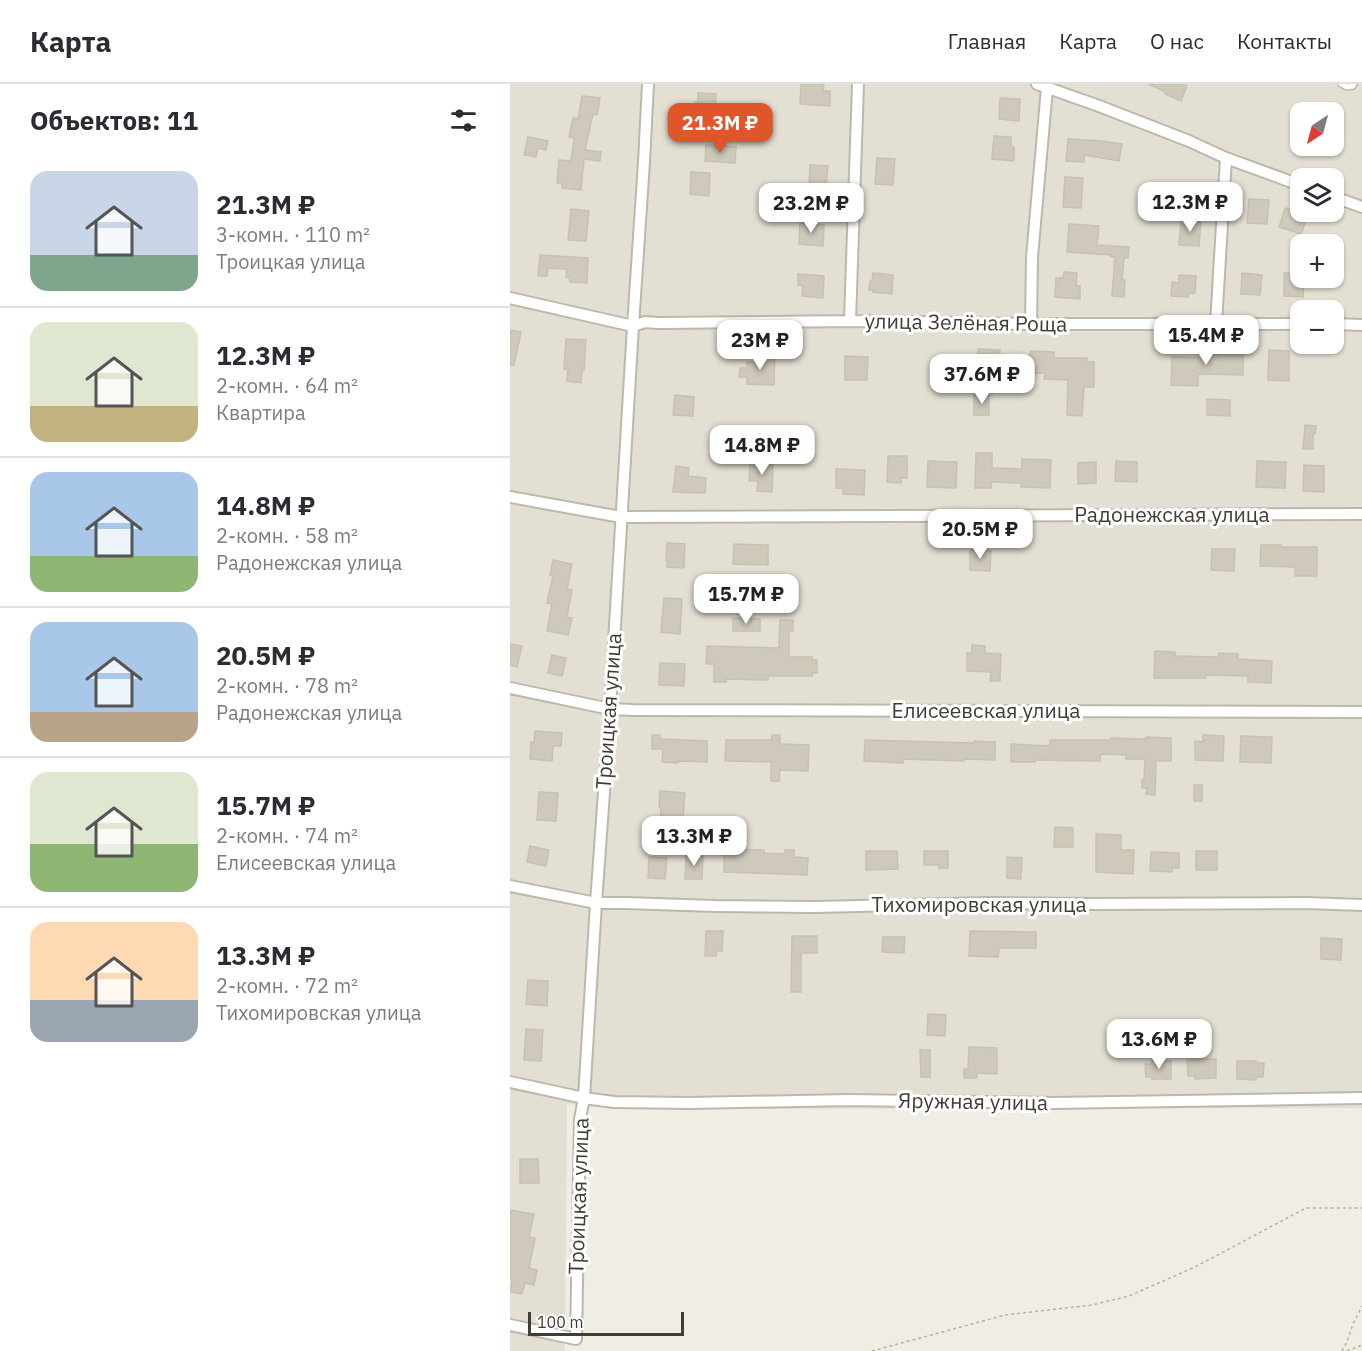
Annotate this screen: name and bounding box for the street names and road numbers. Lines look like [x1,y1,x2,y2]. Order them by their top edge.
street label: улица Зелёная Роща [864,306,1068,338]
street label: Радонежская улица [1074,500,1270,528]
street label: Троицкая улица [589,632,627,790]
street label: Елисеевская улица [891,696,1081,724]
street label: Тихомировская улица [871,890,1087,918]
street label: Яружная улица [898,1086,1048,1116]
street label: Троицкая улица [561,1117,595,1275]

